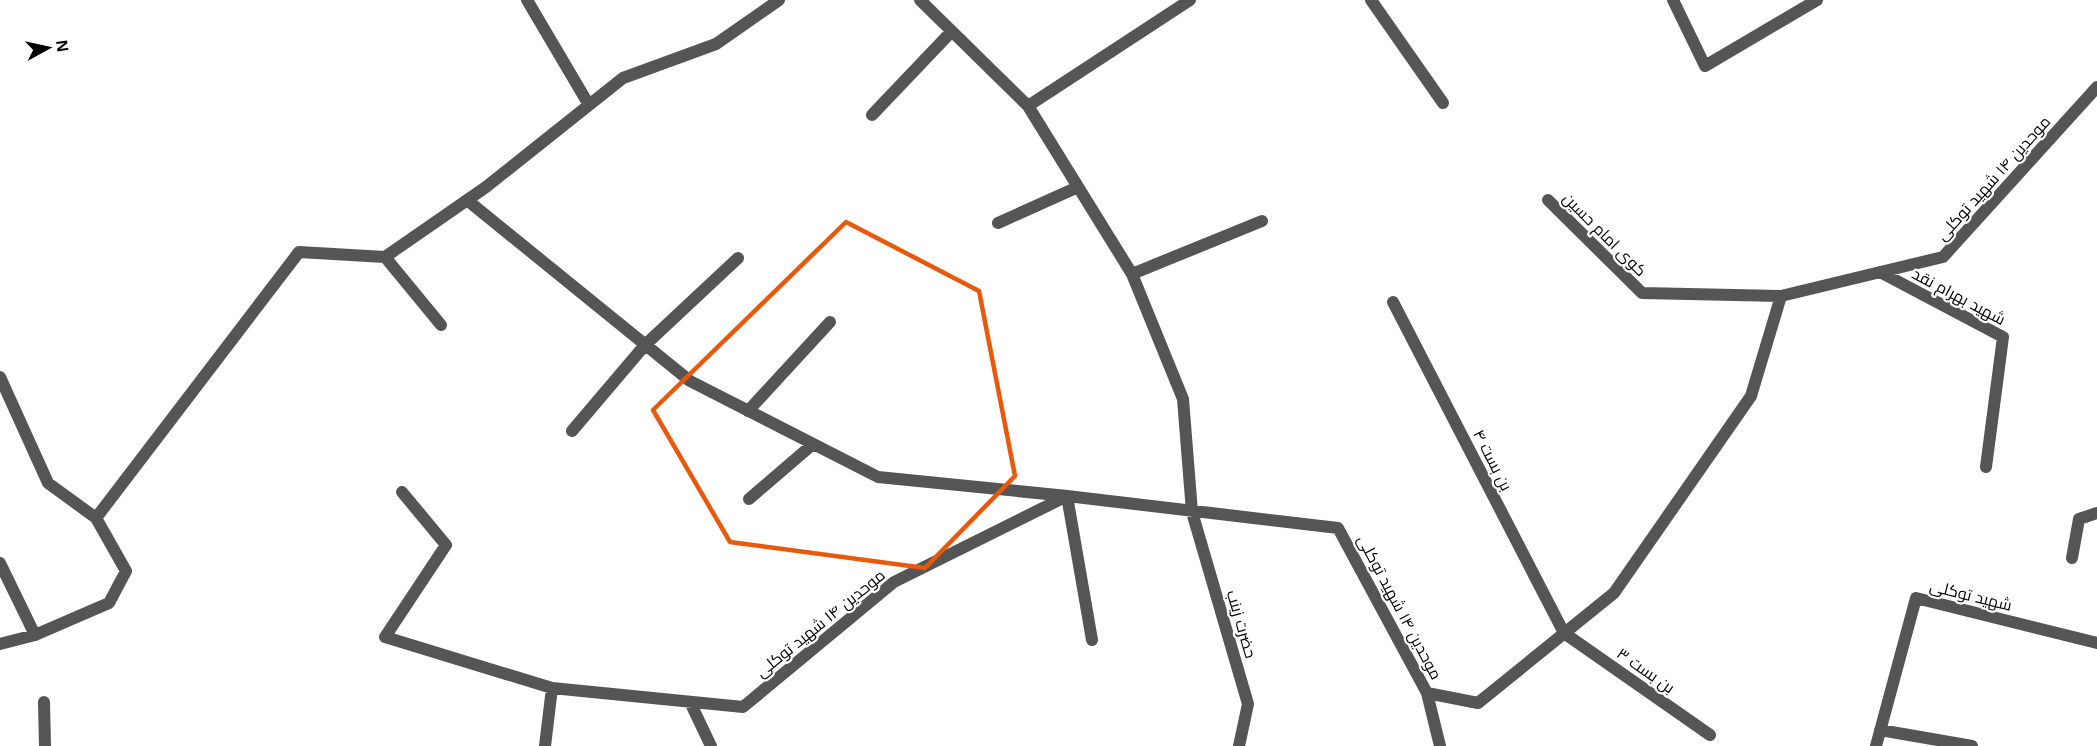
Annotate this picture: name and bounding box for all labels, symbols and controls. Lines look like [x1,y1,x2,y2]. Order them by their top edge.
north arrow [18,18,78,78]
text: N [53,39,72,53]
street label: موحدین ۱۴ شهید توکلی [1933,113,2055,245]
street label: کوی امام حسین [1558,189,1650,281]
street label: شهید بهرام نقد [1908,265,2008,331]
street label: بن بست ۴ [1468,427,1515,494]
street label: موحدین ۱۴ شهید توکلی [1352,532,1445,683]
street label: موحدین ۱۴ شهید توکلی [752,566,889,682]
street label: شهید توکلی [1928,577,2014,616]
street label: حضرت زینب [1223,588,1259,660]
street label: بن بست ۳ [1613,644,1678,698]

